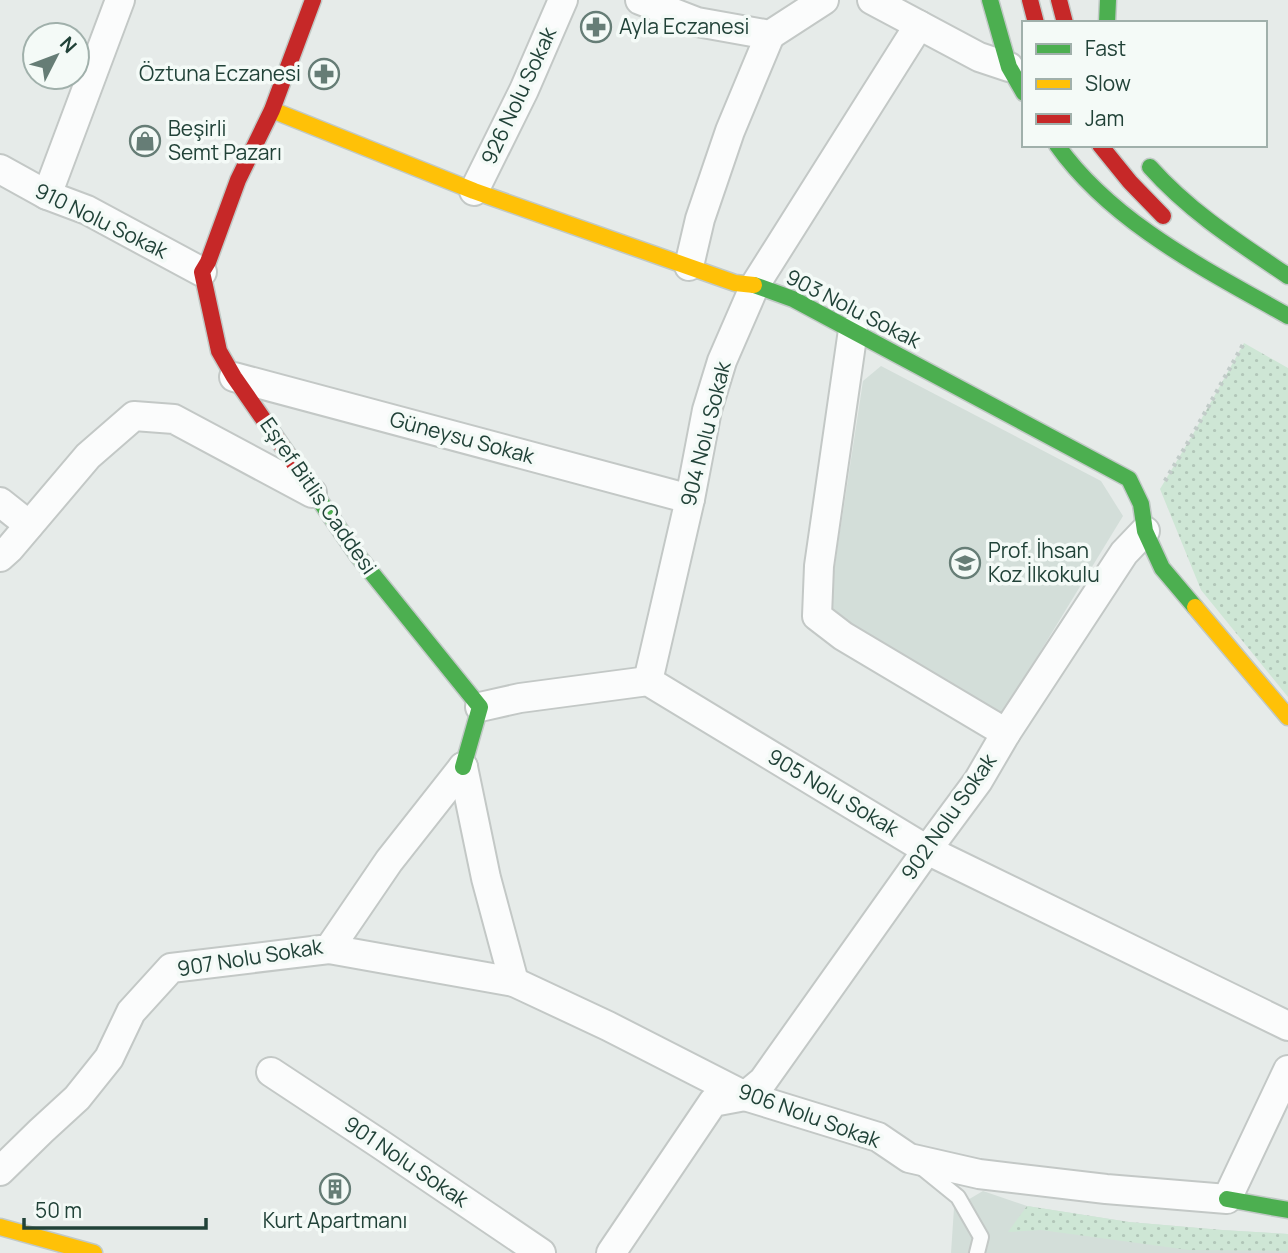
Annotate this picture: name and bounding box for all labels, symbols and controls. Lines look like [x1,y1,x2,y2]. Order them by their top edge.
pharmacy icon: Ayla Eczanesi [579,10,613,44]
place label: Ayla Eczanesi [619,12,749,40]
north arrow [21,21,91,91]
legend [1022,21,1267,147]
street label: 926 Nolu Sokak [474,22,562,169]
text: N [54,31,83,58]
text: Fast [1085,34,1126,62]
pharmacy icon: Öztuna Eczanesi [307,57,341,91]
place label: Öztuna Eczanesi [139,59,301,87]
text: Slow [1085,69,1131,97]
text: Jam [1085,104,1124,132]
place label: Beşirli Semt Pazarı [168,114,282,166]
shop icon: Beşirli Semt Pazarı [128,124,162,158]
street label: 910 Nolu Sokak [30,176,173,265]
street label: 903 Nolu Sokak [781,262,926,354]
street label: 904 Nolu Sokak [673,358,737,509]
street label: Güneysu Sokak [387,404,538,470]
street label: Eşref Bitlis Caddesi [254,412,383,579]
place label: Prof. İhsan Koz İlkokulu [988,536,1100,588]
school or university icon: Prof. İhsan Koz İlkokulu [948,546,982,580]
street label: 905 Nolu Sokak [763,742,905,843]
street label: 902 Nolu Sokak [894,747,1002,885]
street label: 907 Nolu Sokak [175,932,325,982]
street label: 906 Nolu Sokak [734,1076,885,1154]
street label: 901 Nolu Sokak [339,1109,475,1213]
building icon: Kurt Apartmanı [318,1172,352,1206]
scale bar [24,1186,206,1230]
text: 50 m [35,1196,82,1224]
place label: Kurt Apartmanı [263,1206,407,1234]

